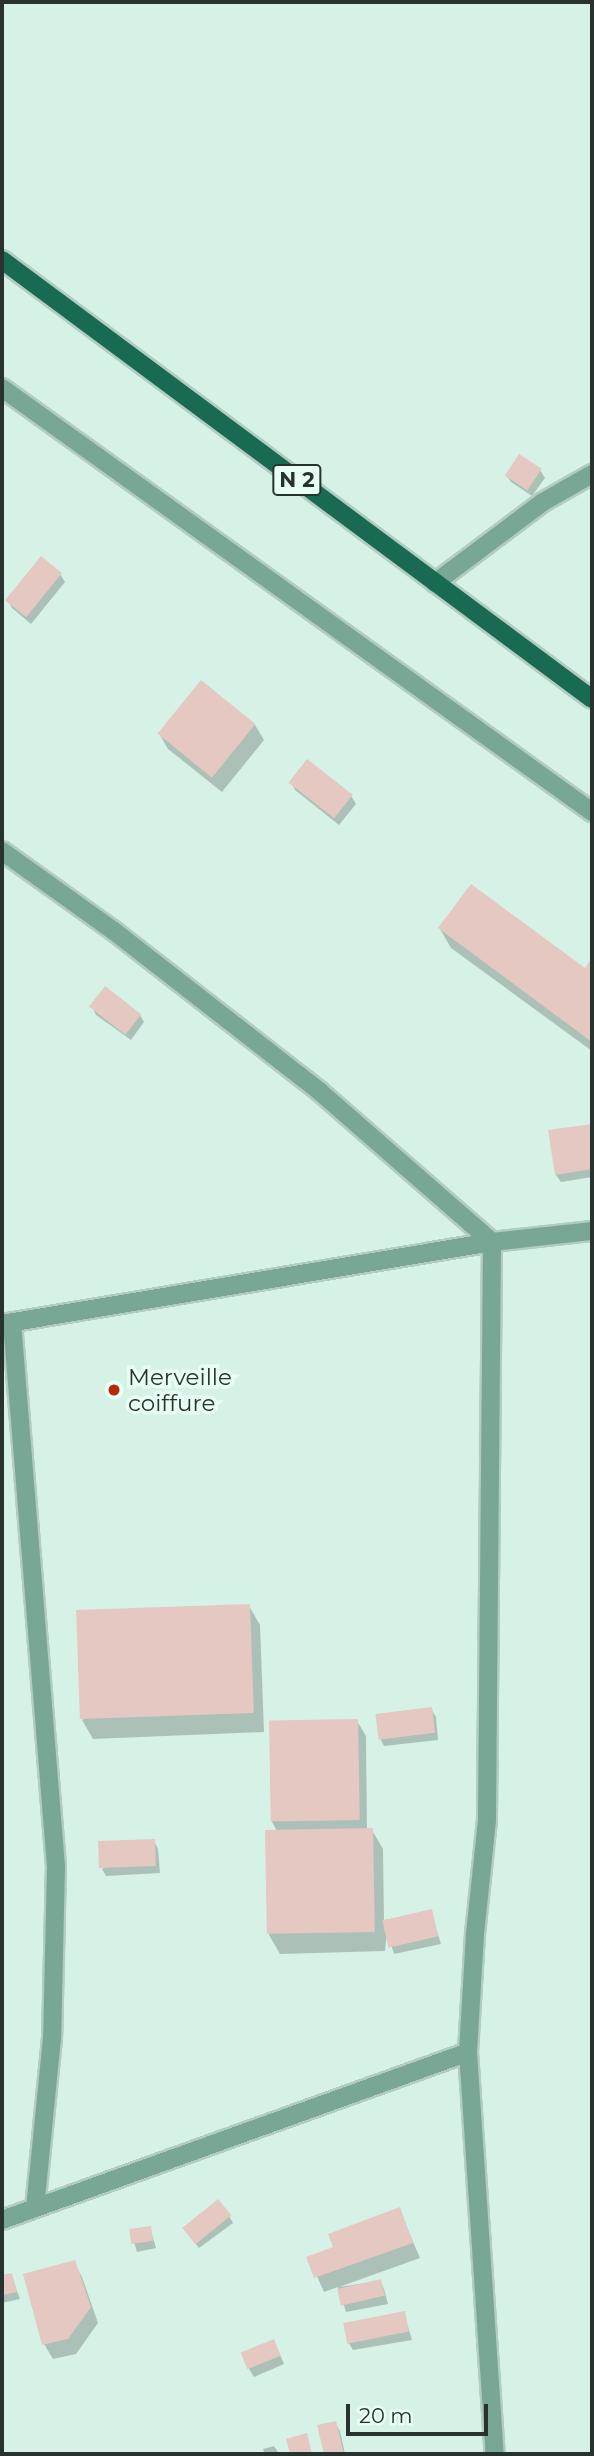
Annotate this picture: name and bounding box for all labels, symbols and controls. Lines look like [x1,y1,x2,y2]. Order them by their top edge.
road number: N 2 [271,462,323,498]
place label: Merveille coiffure [128,1363,232,1417]
marker: Merveille coiffure [106,1382,122,1398]
scale bar [349,2390,491,2434]
text: 20 m [359,2403,413,2428]

